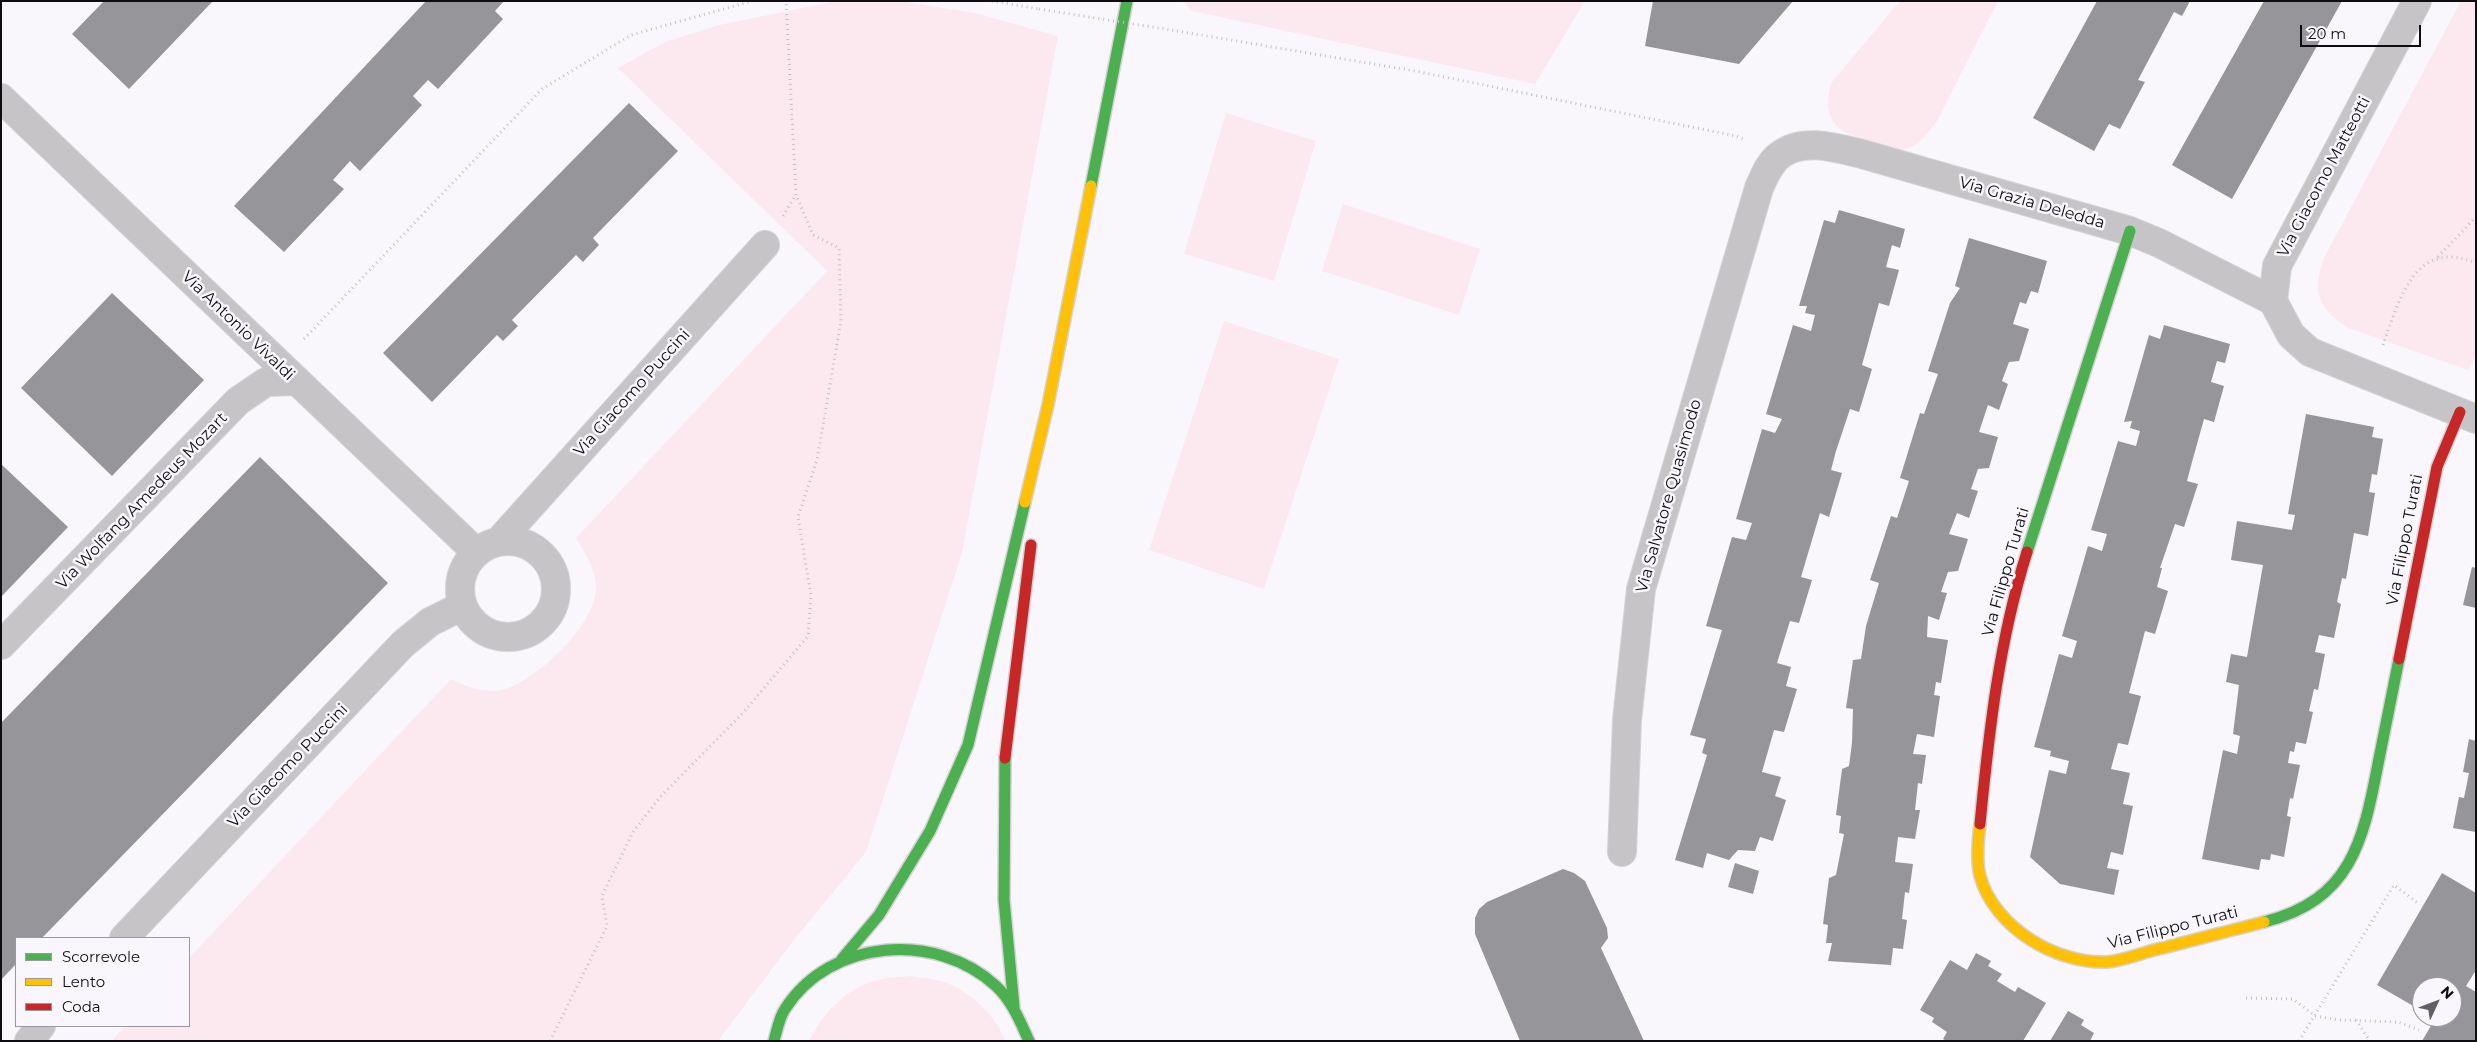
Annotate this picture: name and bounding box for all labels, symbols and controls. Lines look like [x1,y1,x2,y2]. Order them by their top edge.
scale bar [2302,15,2423,47]
text: 20 m [2308,24,2346,43]
street label: Via Giacomo Matteotti [2274,93,2374,261]
street label: Via Grazia Deledda [1957,173,2107,233]
street label: Via Antonio Vivaldi [178,267,298,385]
street label: Via Giacomo Puccini [570,325,694,461]
street label: Via Salvatore Quasimodo [1632,397,1706,595]
street label: Via Wolfang Amedeus Mozart [52,409,232,593]
street label: Via Filippo Turati [2383,473,2427,607]
street label: Via Filippo Turati [1978,505,2034,639]
street label: Via Giacomo Puccini [224,700,352,832]
street label: Via Filippo Turati [2106,903,2240,953]
legend [15,937,190,1027]
text: Scorrevole [62,947,140,966]
text: Lento [62,972,105,991]
north arrow [2412,977,2462,1027]
text: N [2437,982,2458,1003]
text: Coda [62,997,101,1016]

